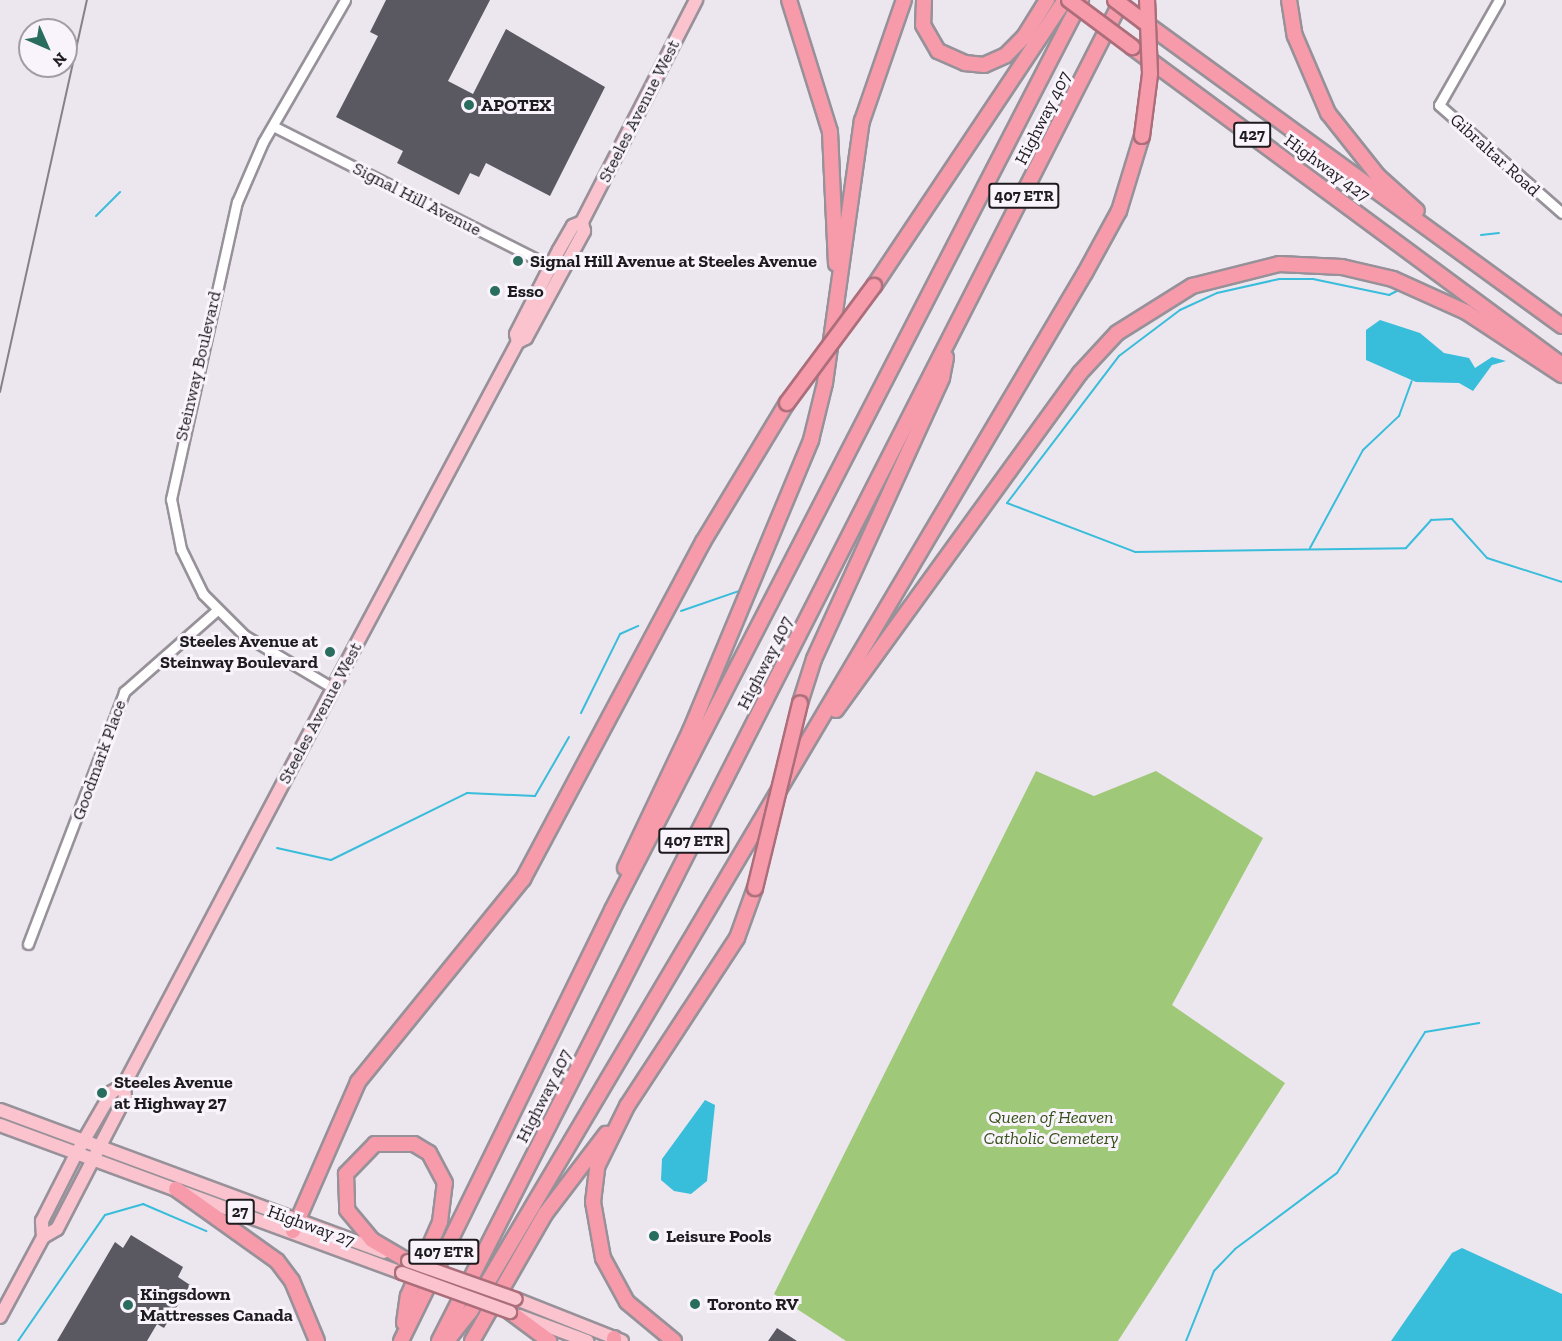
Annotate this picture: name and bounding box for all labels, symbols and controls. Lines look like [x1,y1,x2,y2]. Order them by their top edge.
north arrow [18,18,78,78]
street label: Steeles Avenue West [593,35,685,187]
text: N [49,49,71,71]
street label: Highway 407 [1010,68,1076,168]
place label: APOTEX [481,94,551,116]
marker: APOTEX [462,98,476,112]
street label: Gibraltar Road [1445,109,1545,201]
road number: 427 [1232,122,1272,148]
street label: Highway 427 [1280,130,1374,206]
street label: Signal Hill Avenue [349,157,485,241]
road number: 407 ETR [988,183,1060,209]
place label: Signal Hill Avenue at Steeles Avenue [530,250,818,272]
marker: Signal Hill Avenue at Steeles Avenue [511,254,525,268]
place label: Esso [507,280,544,302]
marker: Esso [488,284,502,298]
street label: Steinway Boulevard [170,289,226,443]
street label: Highway 407 [732,613,798,713]
place label: Steeles Avenue at Steinway Boulevard [160,631,318,674]
street label: Steeles Avenue West [273,638,367,788]
marker: Steeles Avenue at Steinway Boulevard [323,645,337,659]
street label: Goodmark Place [67,697,131,823]
road number: 407 ETR [658,828,730,854]
street label: Highway 407 [511,1046,577,1146]
place label: Steeles Avenue at Highway 27 [114,1072,233,1114]
marker: Steeles Avenue at Highway 27 [95,1086,109,1100]
park label: Queen of Heaven Catholic Cemetery [984,1107,1118,1150]
road number: 27 [225,1199,255,1225]
street label: Highway 27 [264,1200,358,1252]
place label: Leisure Pools [666,1225,772,1247]
marker: Leisure Pools [647,1229,661,1243]
road number: 407 ETR [408,1239,480,1265]
place label: Kingsdown Mattresses Canada [140,1284,293,1326]
place label: Toronto RV [707,1293,799,1315]
marker: Toronto RV [688,1297,702,1311]
marker: Kingsdown Mattresses Canada [121,1298,135,1312]

